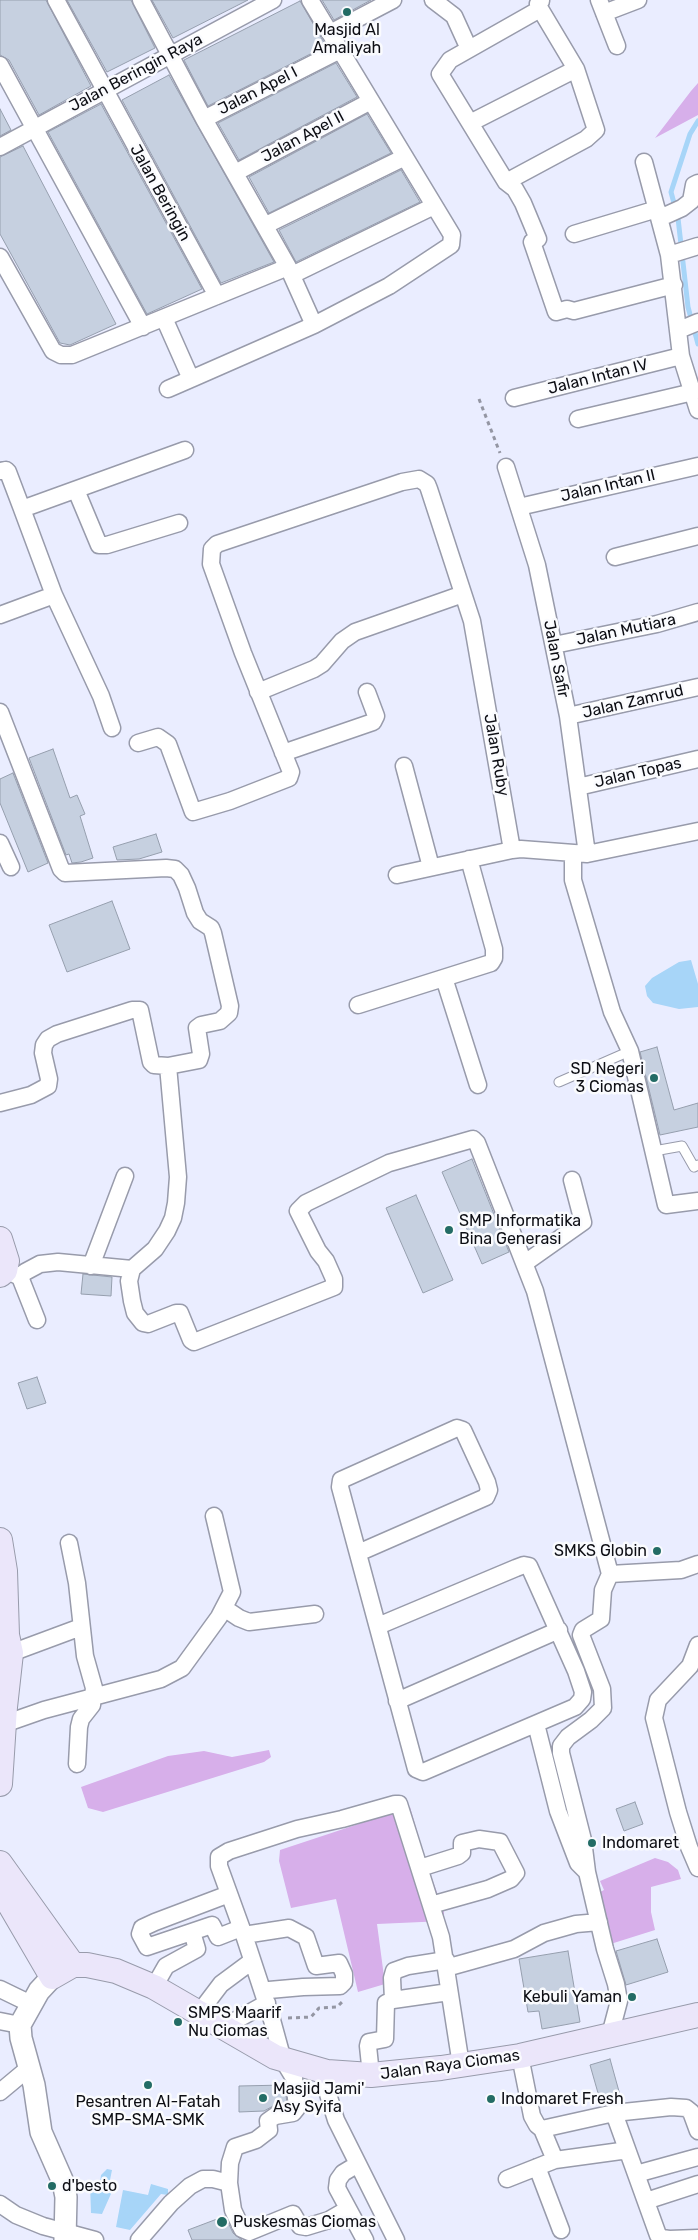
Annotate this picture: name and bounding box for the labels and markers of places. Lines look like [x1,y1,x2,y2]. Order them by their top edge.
marker: Masjid Al Amaliyah [341,6,353,18]
place label: Masjid Al Amaliyah [313,20,381,58]
place label: SD Negeri 3 Ciomas [571,1059,644,1097]
marker: SD Negeri 3 Ciomas [648,1072,660,1084]
place label: SMP Informatika Bina Generasi [459,1211,581,1249]
marker: SMP Informatika Bina Generasi [443,1224,455,1236]
place label: SMKS Globin [554,1541,647,1561]
marker: SMKS Globin [651,1545,663,1557]
place label: Indomaret [602,1833,679,1853]
marker: Indomaret [586,1837,598,1849]
place label: Kebuli Yaman [523,1987,622,2007]
marker: Kebuli Yaman [626,1991,638,2003]
place label: SMPS Maarif Nu Ciomas [188,2003,281,2041]
marker: SMPS Maarif Nu Ciomas [172,2016,184,2028]
marker: Pesantren Al-Fatah SMP-SMA-SMK [142,2079,154,2091]
place label: Masjid Jami' Asy Syifa [273,2079,365,2117]
place label: Indomaret Fresh [501,2089,624,2109]
place label: Pesantren Al-Fatah SMP-SMA-SMK [75,2092,221,2130]
marker: Masjid Jami' Asy Syifa [257,2092,269,2104]
marker: Indomaret Fresh [485,2093,497,2105]
place label: d'besto [62,2176,117,2196]
marker: d'besto [46,2180,58,2192]
place label: Puskesmas Ciomas [233,2212,376,2232]
marker: Puskesmas Ciomas [215,2215,229,2229]

